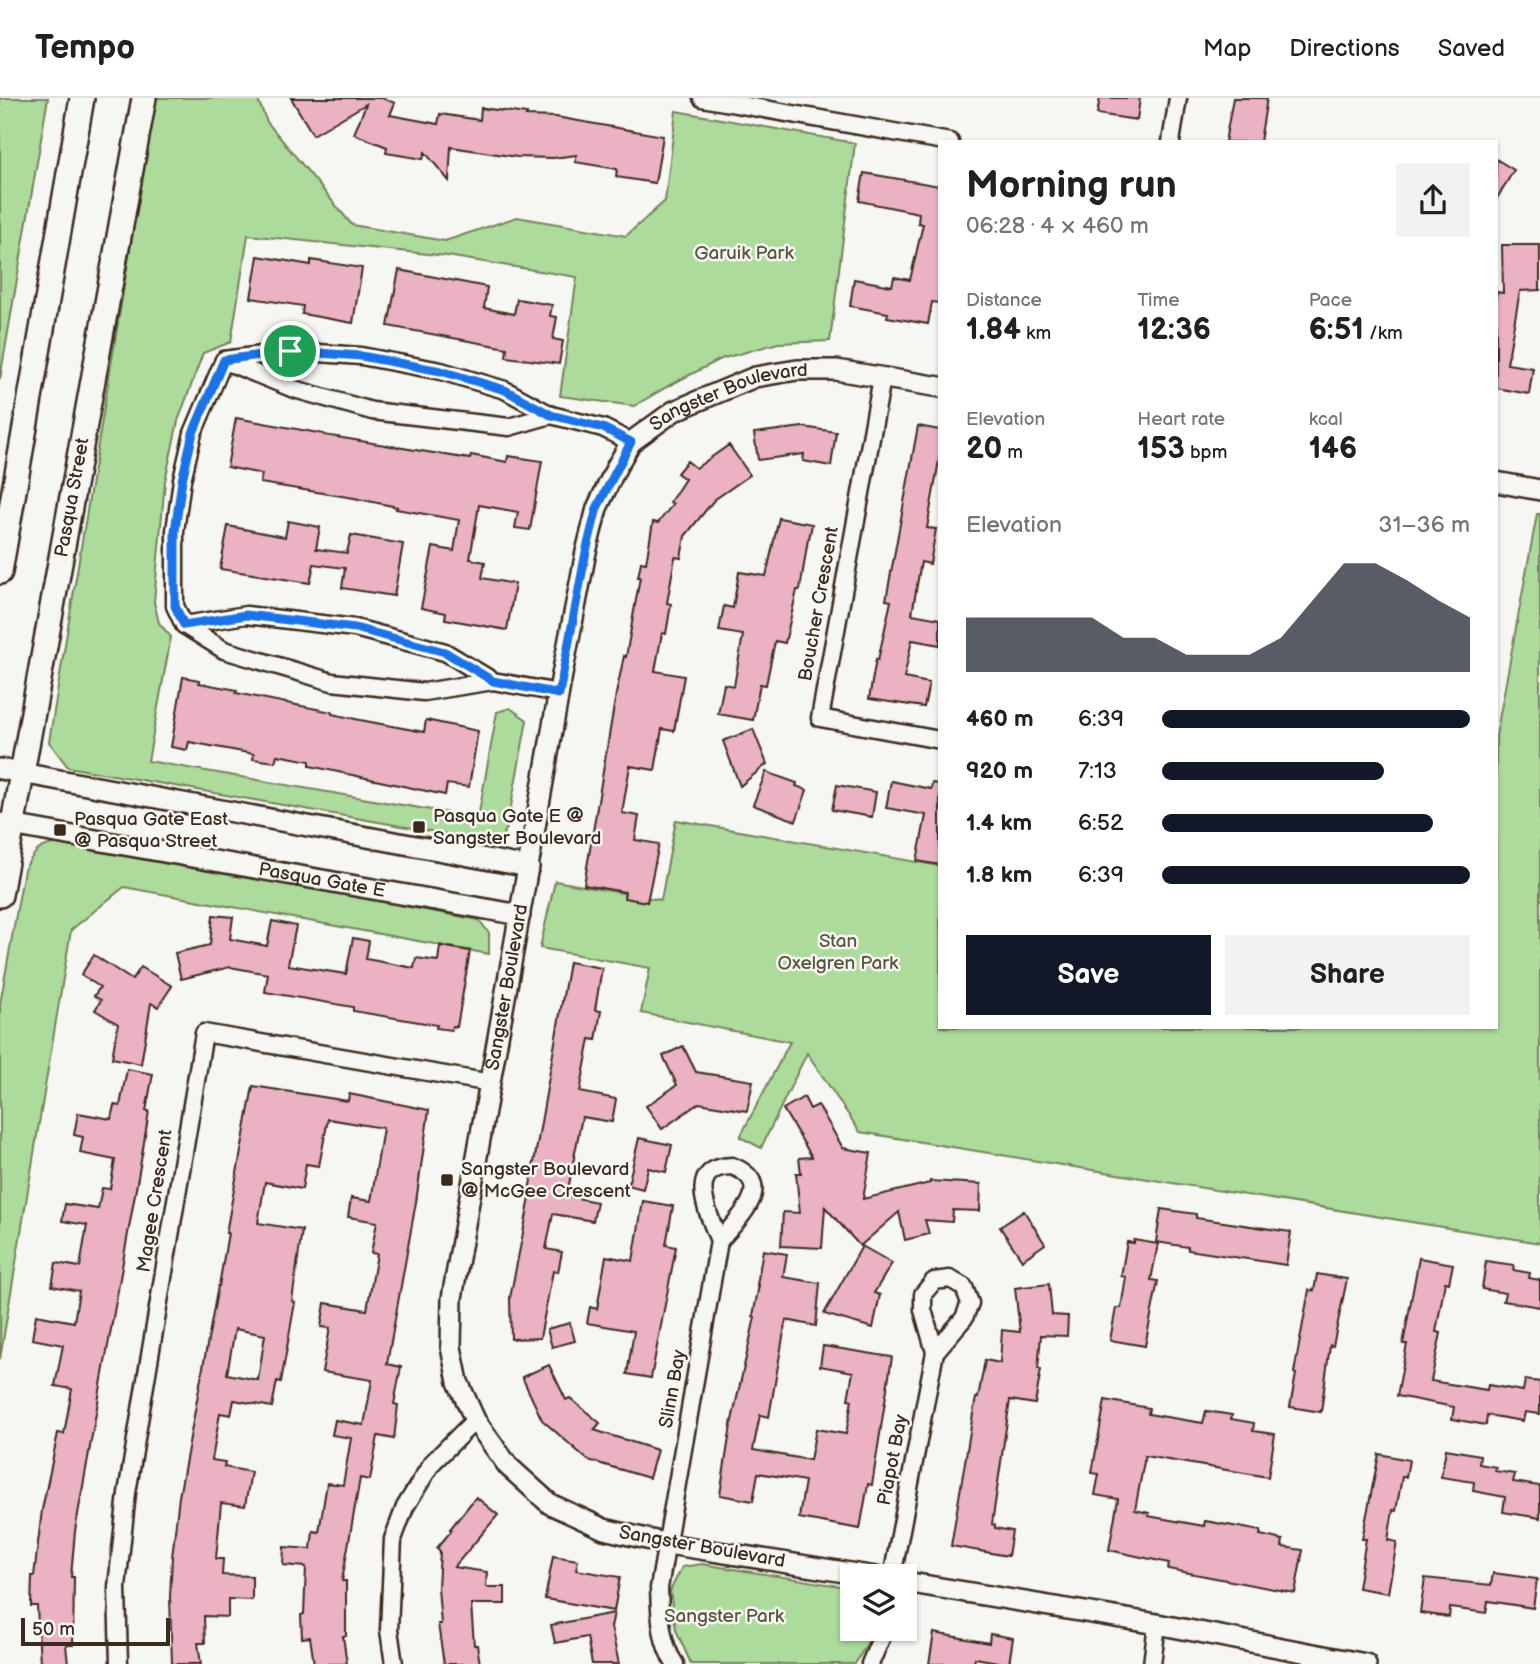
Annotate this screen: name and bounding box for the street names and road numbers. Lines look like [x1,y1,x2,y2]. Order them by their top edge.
street label: Sangster Boulevard [645,358,808,436]
street label: Pasqua Street [50,436,94,559]
street label: Boucher Crescent [794,525,844,683]
street label: Pasqua Gate E [257,857,387,902]
street label: Sangster Boulevard [481,902,533,1072]
street label: Magee Crescent [132,1128,178,1274]
street label: Slinn Bay [655,1348,691,1430]
street label: Piapot Bay [873,1412,913,1507]
street label: Sangster Boulevard [617,1521,787,1573]

